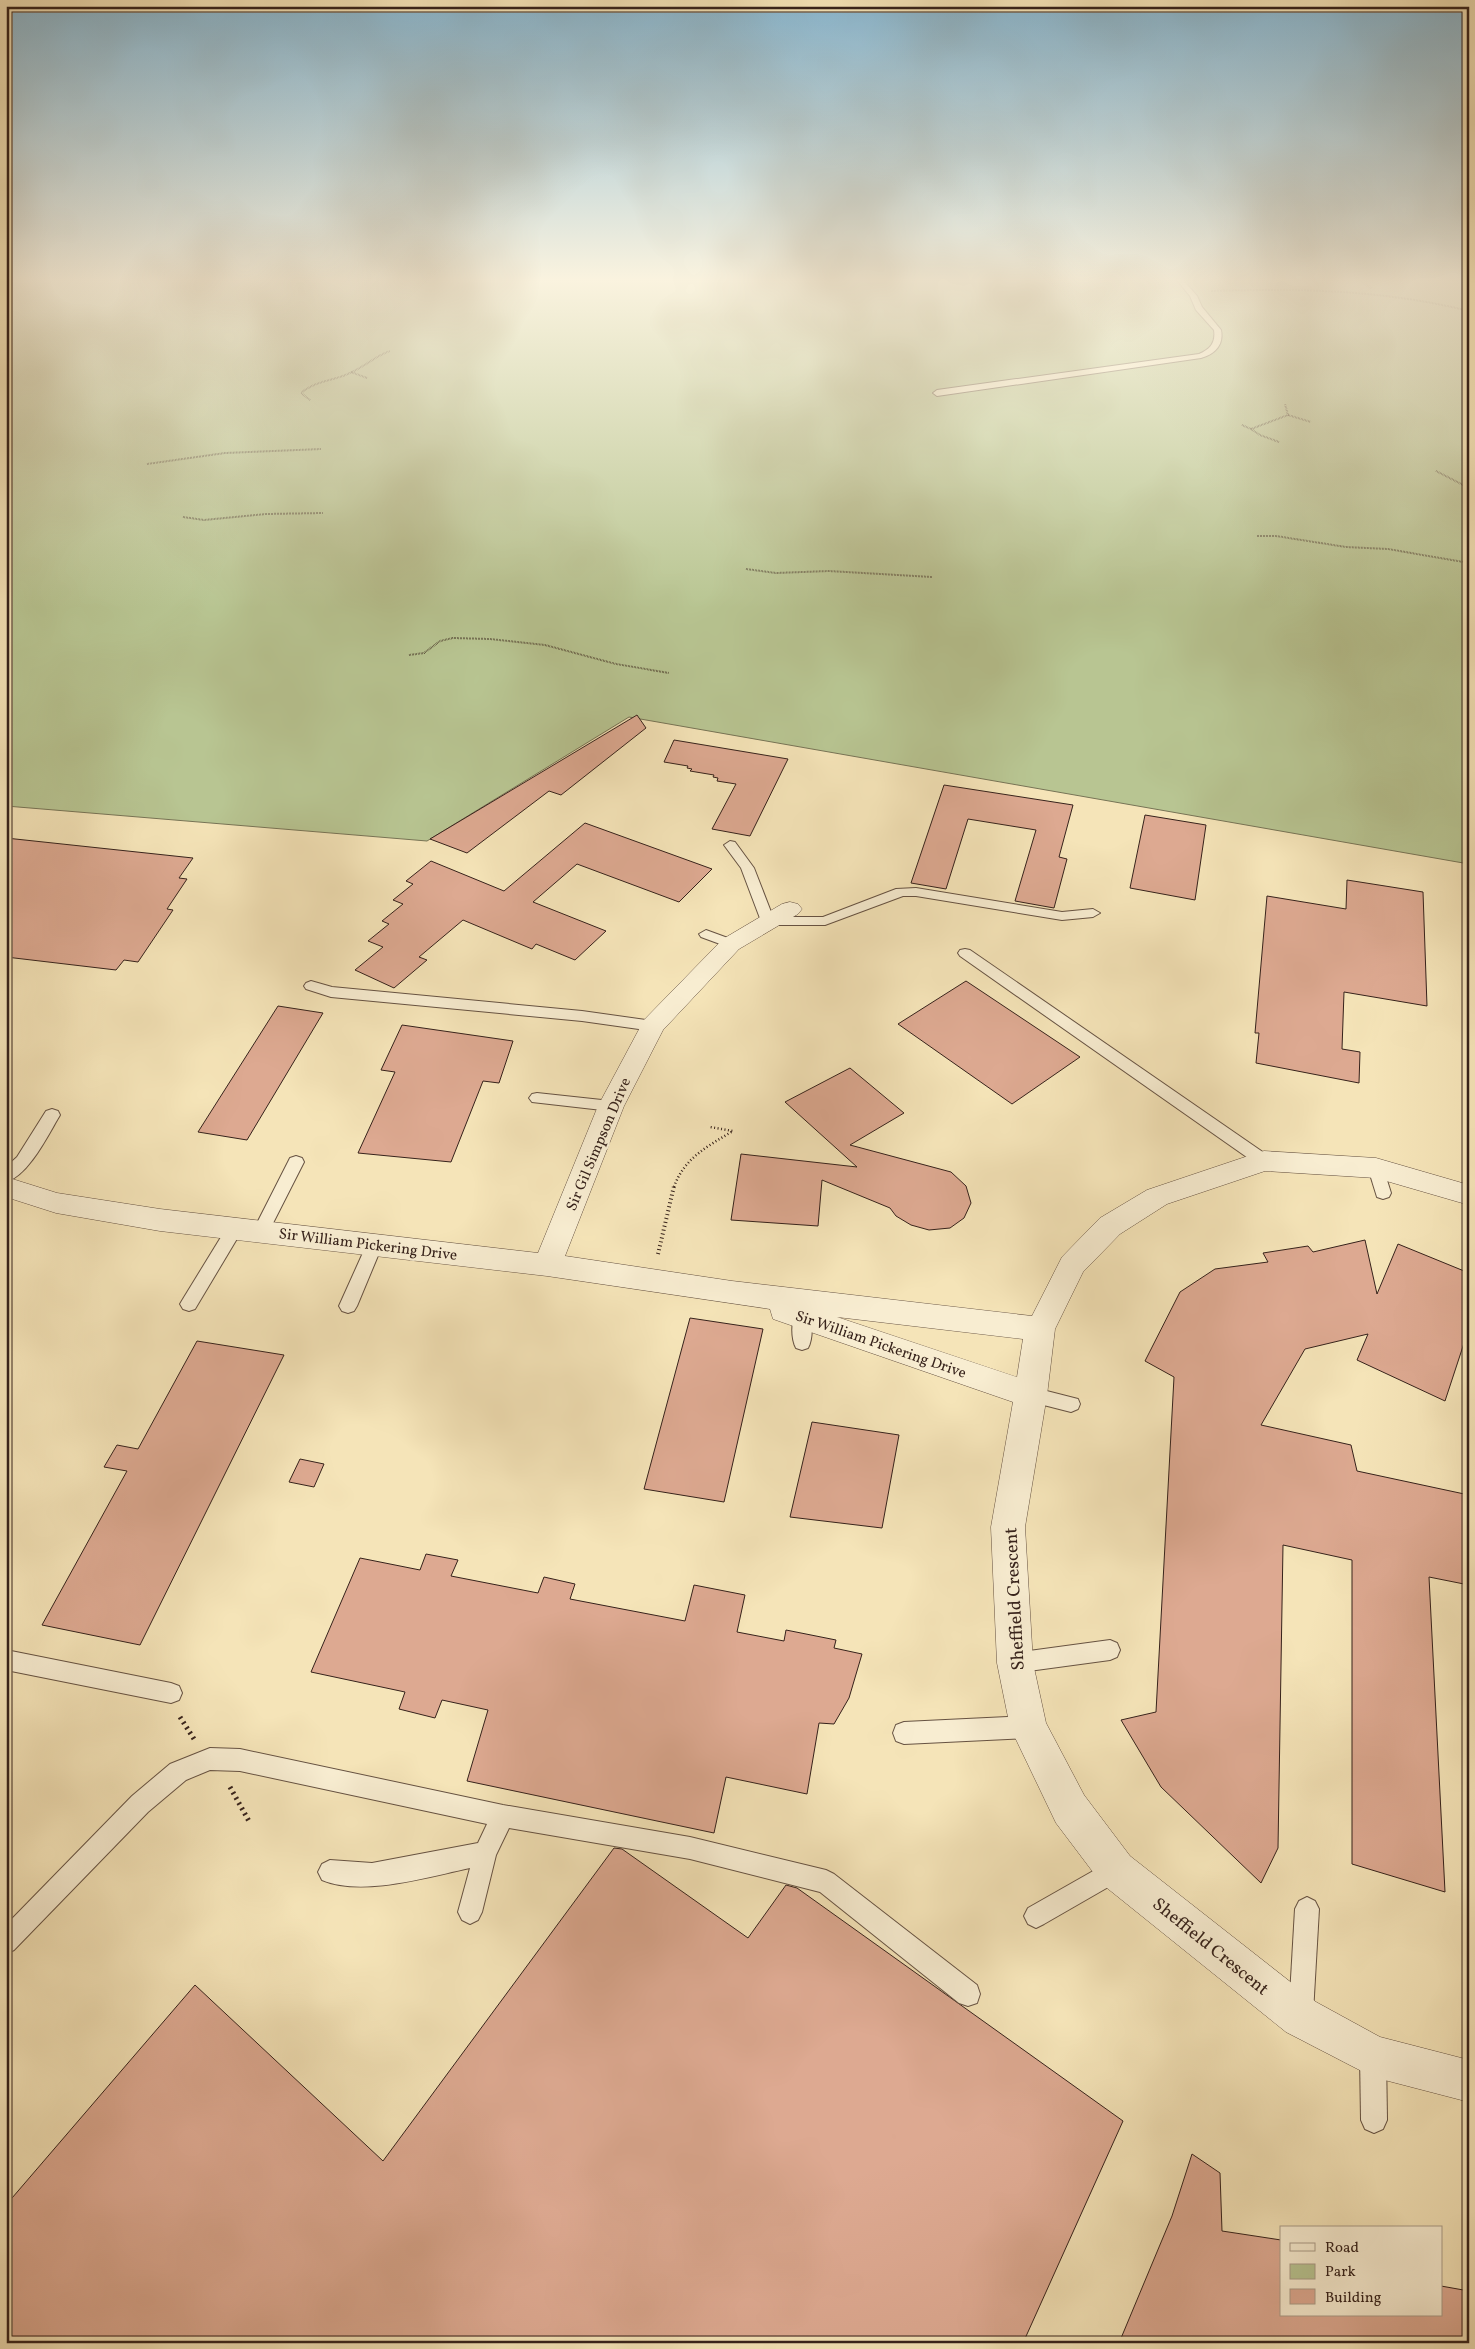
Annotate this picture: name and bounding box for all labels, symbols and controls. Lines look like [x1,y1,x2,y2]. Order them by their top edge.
street label: Sir Gil Simpson Drive [562,1075,637,1214]
street label: Sir William Pickering Drive [277,1224,458,1267]
street label: Sir William Pickering Drive [792,1306,969,1385]
street label: Sheffield Crescent [999,1527,1032,1671]
street label: Sheffield Crescent [1147,1892,1274,2002]
legend [1280,2226,1442,2316]
text: Road [1325,2238,1359,2259]
text: Park [1325,2262,1356,2283]
text: Building [1325,2288,1382,2309]

